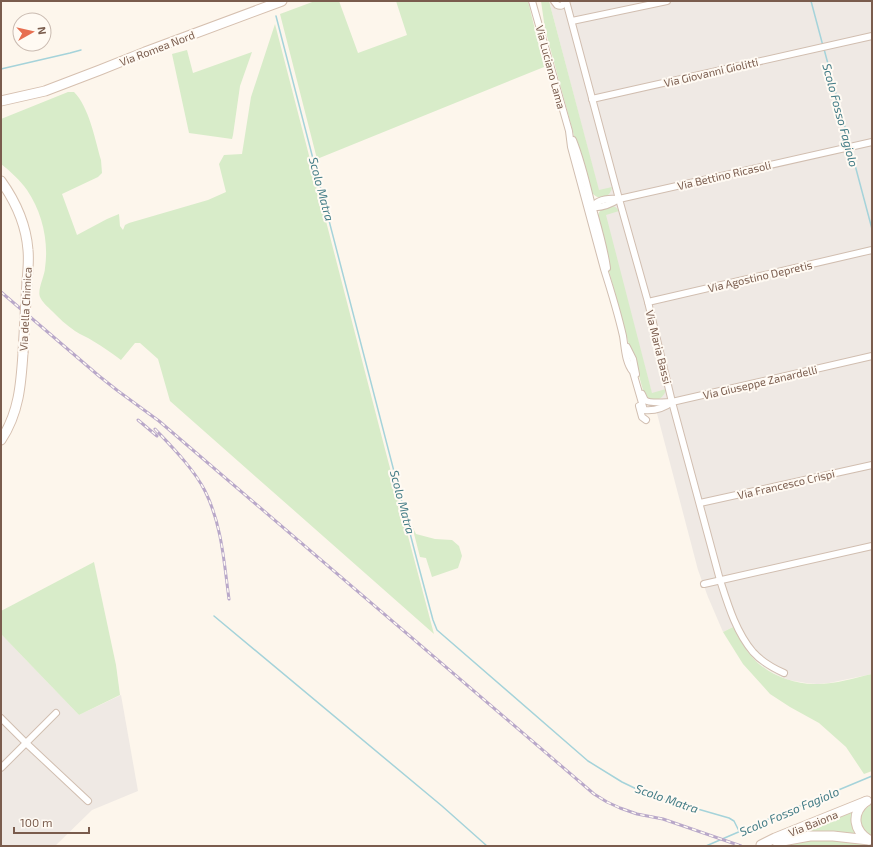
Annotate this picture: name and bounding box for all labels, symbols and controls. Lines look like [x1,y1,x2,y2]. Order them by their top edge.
north arrow [12,12,52,52]
street label: Via Luciano Lama [534,24,568,110]
text: N [35,26,49,35]
street label: Via Romea Nord [118,28,196,68]
street label: Via Giovanni Giolitti [663,55,759,89]
water label: Scolo Fosso Fagiolo [820,62,862,169]
water label: Scolo Matra [307,156,337,223]
street label: Via Bettino Ricasoli [676,158,772,192]
street label: Via Agostino Depretis [707,258,814,294]
street label: Via della Chimica [16,267,34,351]
street label: Via Maria Bassi [644,309,674,385]
street label: Via Giuseppe Zanardelli [702,363,818,401]
street label: Via Francesco Crispi [736,466,836,502]
water label: Scolo Matra [388,469,418,536]
water label: Scolo Matra [634,781,700,815]
water label: Scolo Fosso Fagiolo [737,784,841,838]
street label: Via Baiona [786,807,840,839]
scale bar [14,809,89,835]
text: 100 m [20,815,52,829]

